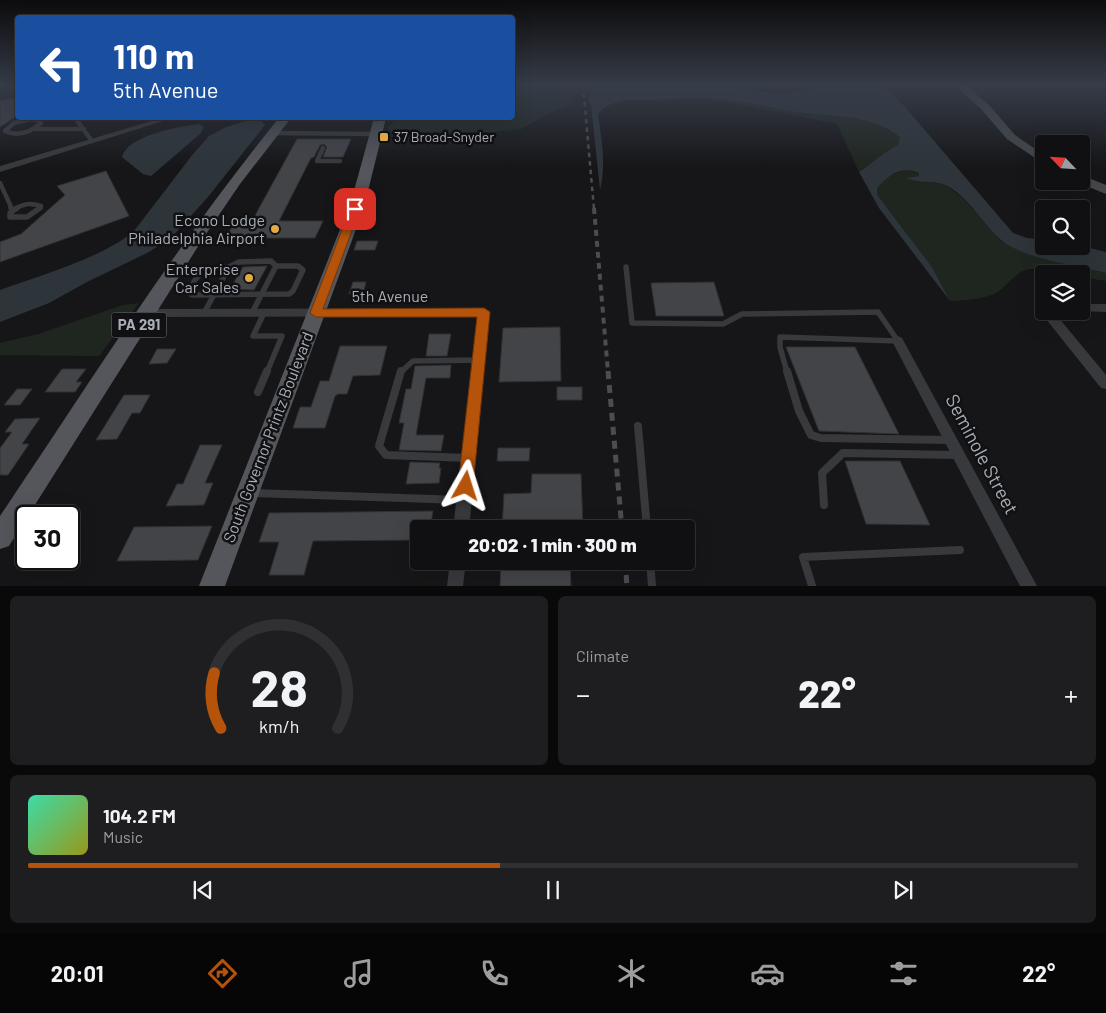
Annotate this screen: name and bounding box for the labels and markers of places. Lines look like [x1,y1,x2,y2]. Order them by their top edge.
place label: 37 Broad-Snyder [394,128,494,145]
marker: 37 Broad-Snyder [378,131,390,143]
pin [334,188,376,230]
place label: Econo Lodge Philadelphia Airport [128,210,265,247]
marker: Econo Lodge Philadelphia Airport [269,223,281,235]
place label: Enterprise Car Sales [166,259,239,296]
marker: Enterprise Car Sales [243,272,255,284]

